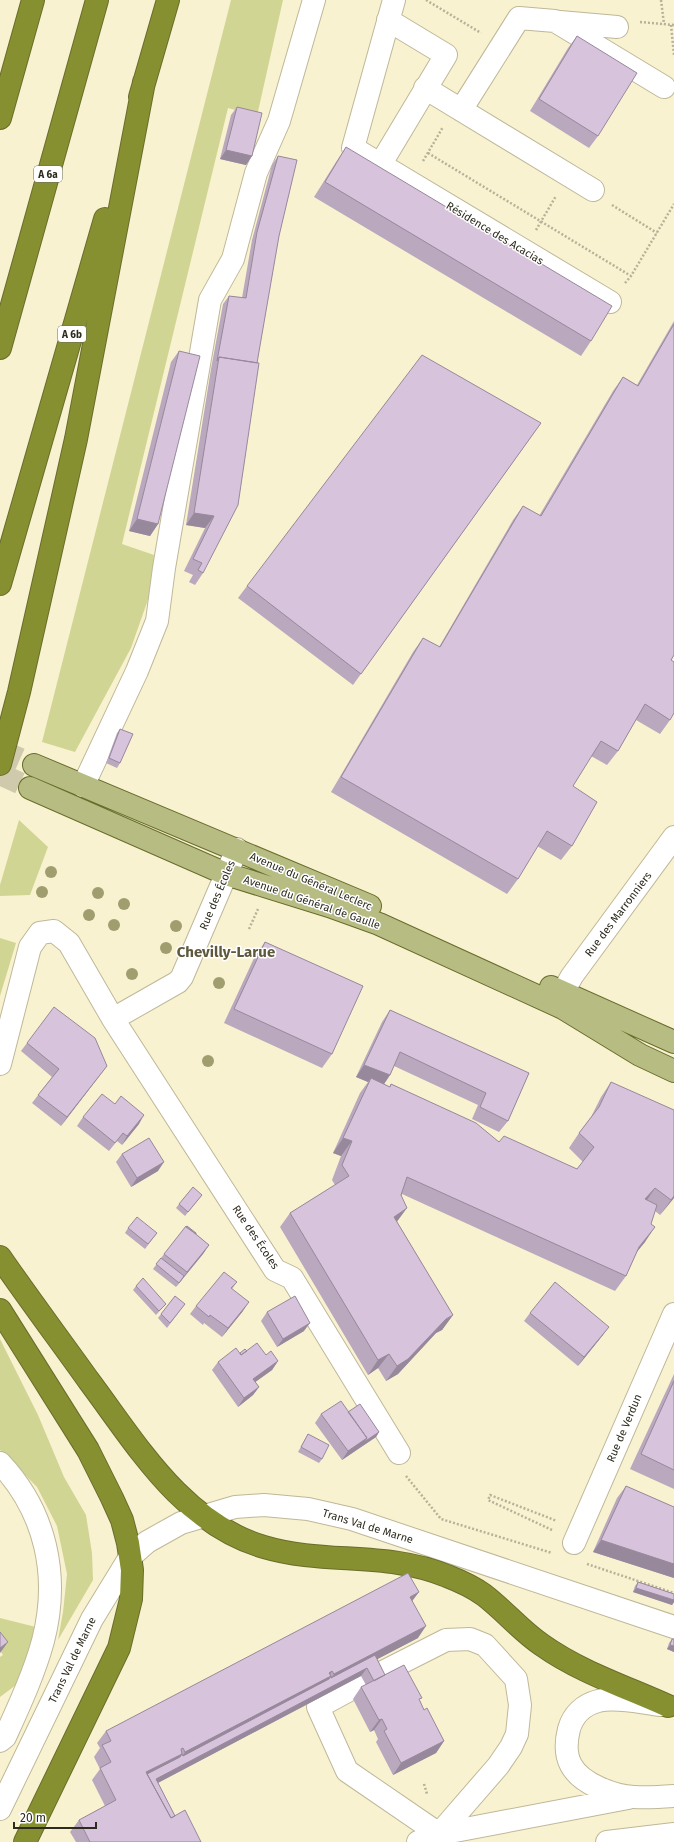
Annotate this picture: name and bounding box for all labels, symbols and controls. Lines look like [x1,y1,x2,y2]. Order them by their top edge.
road number: A 6a [34,166,62,182]
street label: Résidence des Acacias [444,199,546,268]
road number: A 6b [58,326,86,342]
street label: Avenue du Général Leclerc [248,850,374,913]
street label: Rue des Écoles [196,858,238,932]
street label: Rue des Marronniers [582,869,655,959]
street label: Avenue du Général de Gaulle [242,873,382,932]
district label: Chevilly-Larue [177,943,275,961]
street label: Rue des Écoles [229,1202,283,1272]
street label: Rue de Verdun [604,1392,645,1464]
street label: Trans Val de Marne [321,1507,415,1546]
street label: Trans Val de Marne [46,1615,99,1705]
scale bar [14,1804,96,1830]
text: 20 m [20,1811,46,1825]

